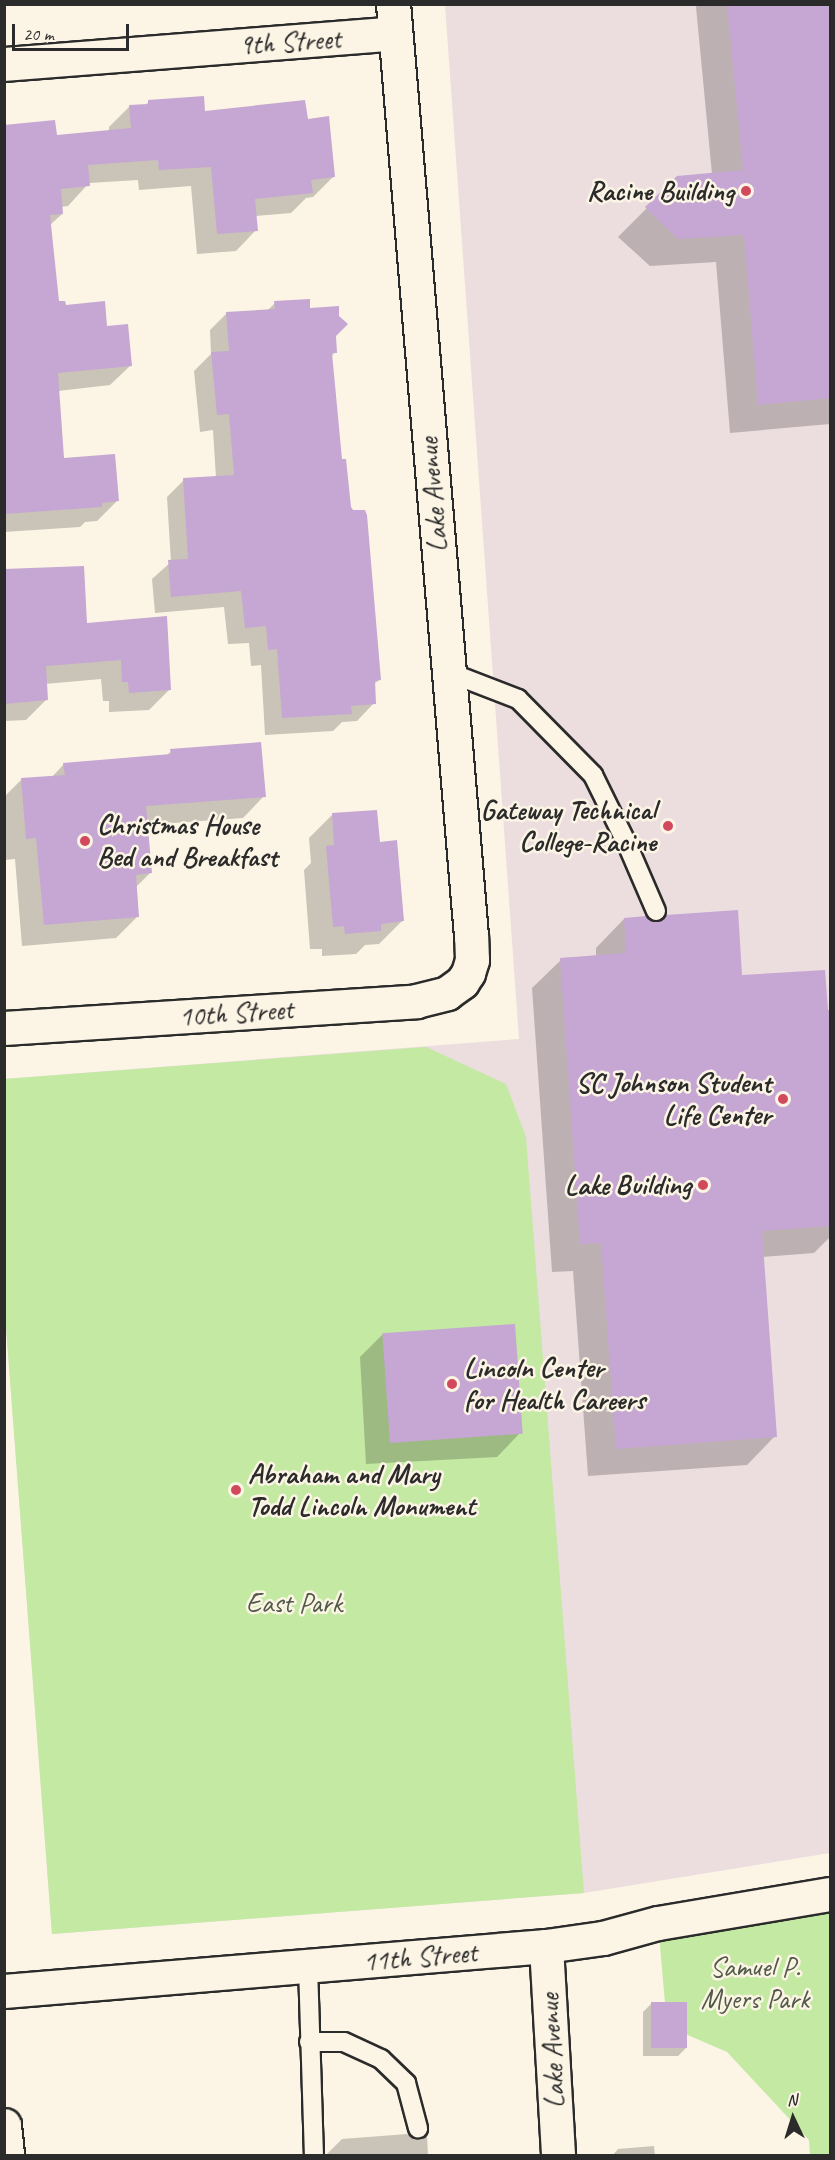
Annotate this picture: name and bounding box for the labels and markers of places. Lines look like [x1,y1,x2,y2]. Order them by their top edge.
place label: Racine Building [587,174,734,208]
marker: Racine Building [739,184,753,198]
place label: Gateway Technical College-Racine [480,793,656,859]
place label: Christmas House Bed and Breakfast [97,808,278,874]
marker: Gateway Technical College-Racine [661,819,675,833]
marker: Christmas House Bed and Breakfast [78,834,92,848]
place label: SC Johnson Student Life Center [576,1066,771,1132]
marker: SC Johnson Student Life Center [776,1092,790,1106]
place label: Lake Building [565,1168,691,1202]
marker: Lake Building [696,1178,710,1192]
place label: Lincoln Center for Health Careers [464,1351,645,1417]
marker: Lincoln Center for Health Careers [445,1377,459,1391]
place label: Abraham and Mary Todd Lincoln Monument [248,1457,475,1523]
marker: Abraham and Mary Todd Lincoln Monument [229,1483,243,1497]

